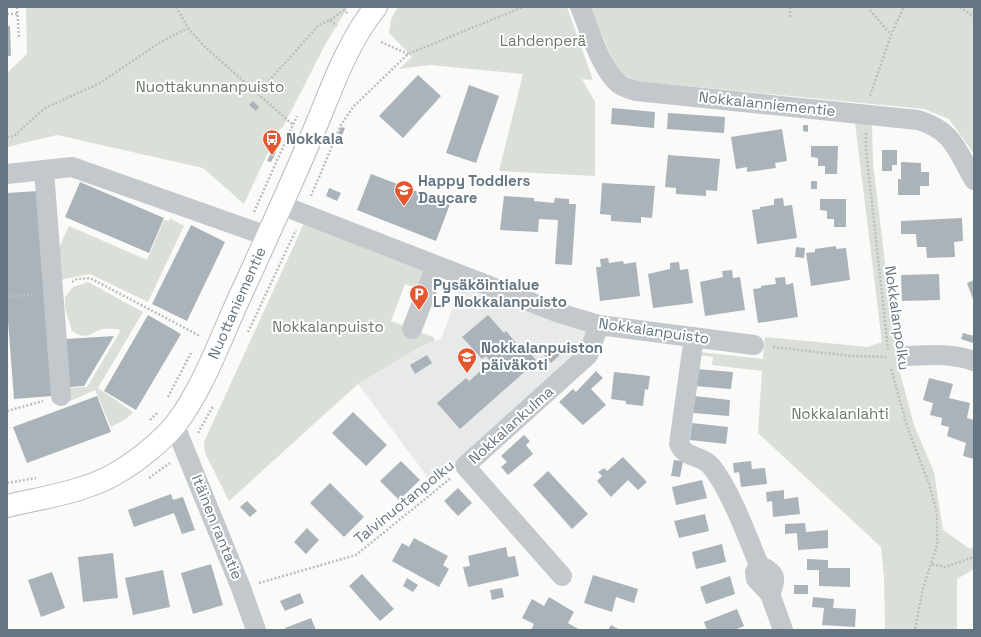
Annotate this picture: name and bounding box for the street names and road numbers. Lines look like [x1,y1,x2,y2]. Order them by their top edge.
street label: Nokkalanniementie [698,87,836,120]
street label: Nuottaniementie [203,244,270,362]
street label: Nokkalanpolku [881,265,914,371]
street label: Nokkalanpuisto [598,313,711,348]
street label: Nokkalankulma [464,381,557,468]
street label: Talvinuotanpolku [350,455,458,548]
street label: Itäinen rantatie [188,472,247,582]

